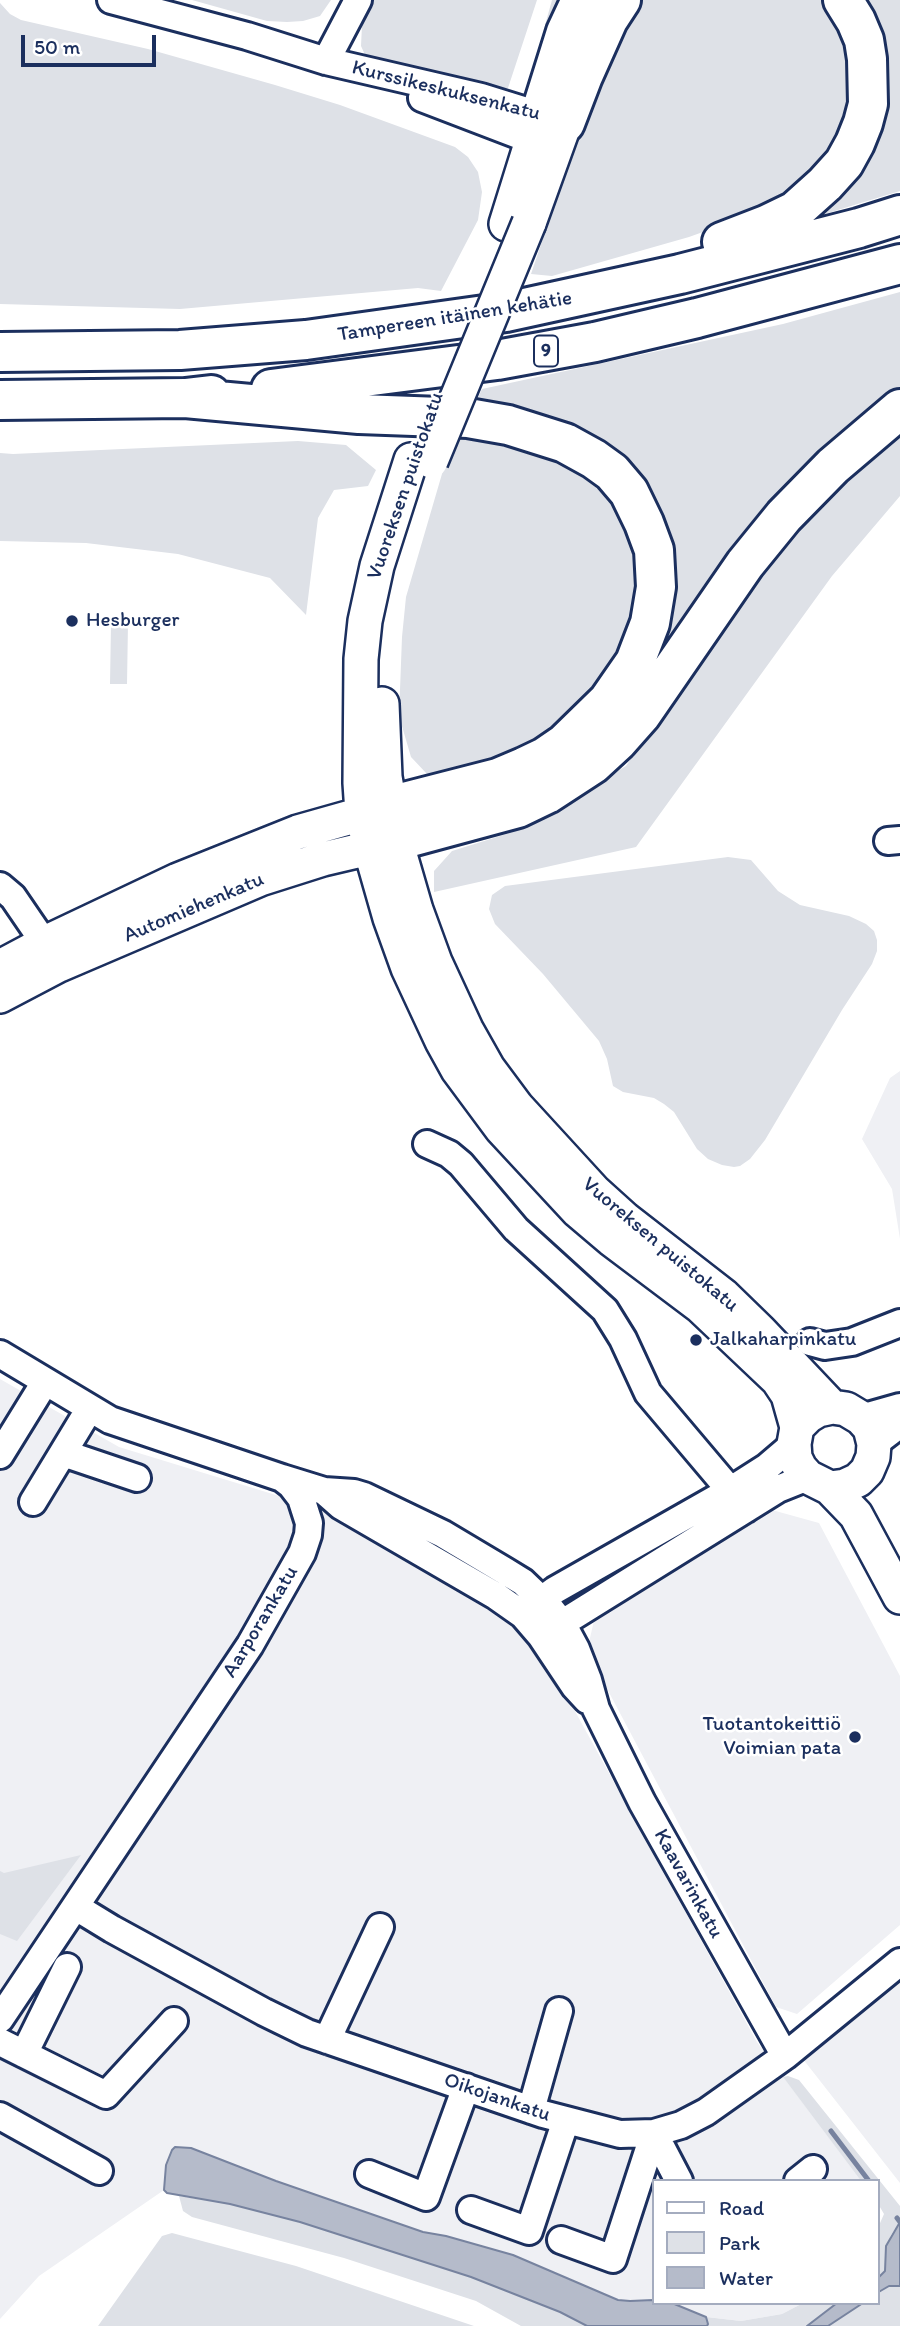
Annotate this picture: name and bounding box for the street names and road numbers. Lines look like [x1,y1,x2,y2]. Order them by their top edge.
street label: Kurssikeskuksenkatu [349,55,543,127]
street label: Tampereen itäinen kehätie [336,286,574,348]
road number: 9 [534,336,558,366]
street label: Vuoreksen puistokatu [362,389,450,583]
street label: Automiehenkatu [120,867,268,949]
street label: Vuoreksen puistokatu [576,1172,744,1318]
street label: Aarporankatu [218,1562,304,1682]
street label: Kaavarinkatu [648,1825,728,1943]
street label: Oikojankatu [440,2068,554,2128]

